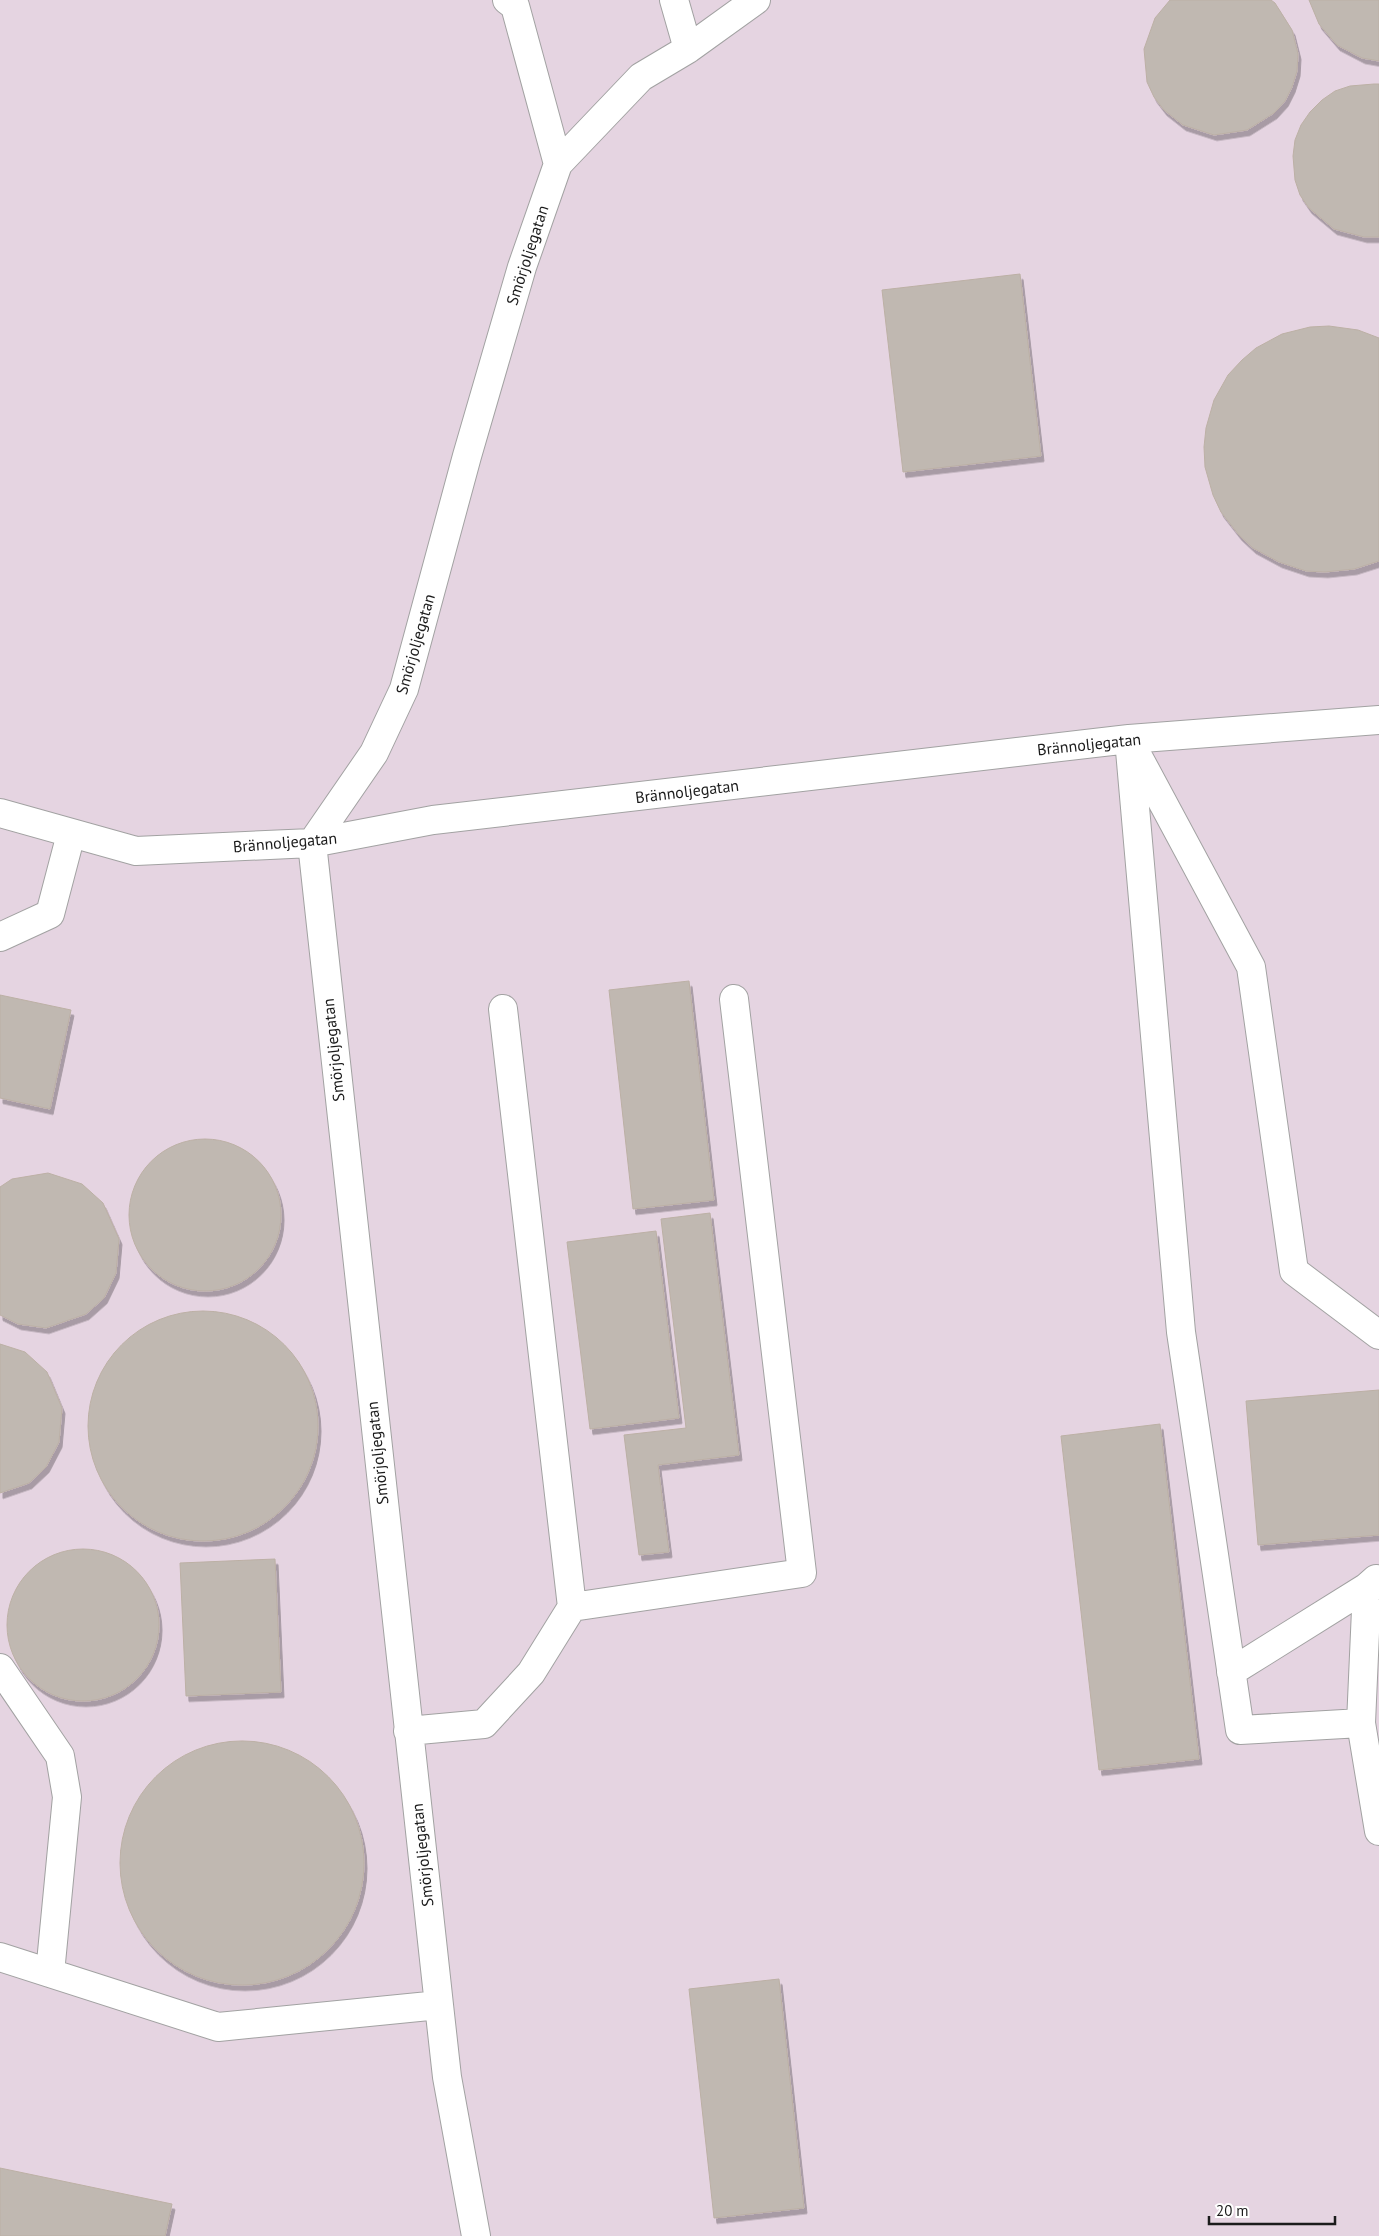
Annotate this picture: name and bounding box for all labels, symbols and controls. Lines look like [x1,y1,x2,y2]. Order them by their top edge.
street label: Smörjoljegatan [501,203,553,307]
street label: Smörjoljegatan [391,591,439,697]
street label: Brännoljegatan [1036,729,1142,759]
street label: Brännoljegatan [634,775,740,807]
street label: Brännoljegatan [232,827,338,857]
street label: Smörjoljegatan [318,997,348,1103]
street label: Smörjoljegatan [362,1400,392,1506]
street label: Smörjoljegatan [407,1802,437,1908]
scale bar [1209,2194,1335,2226]
text: 20 m [1216,2201,1249,2220]

